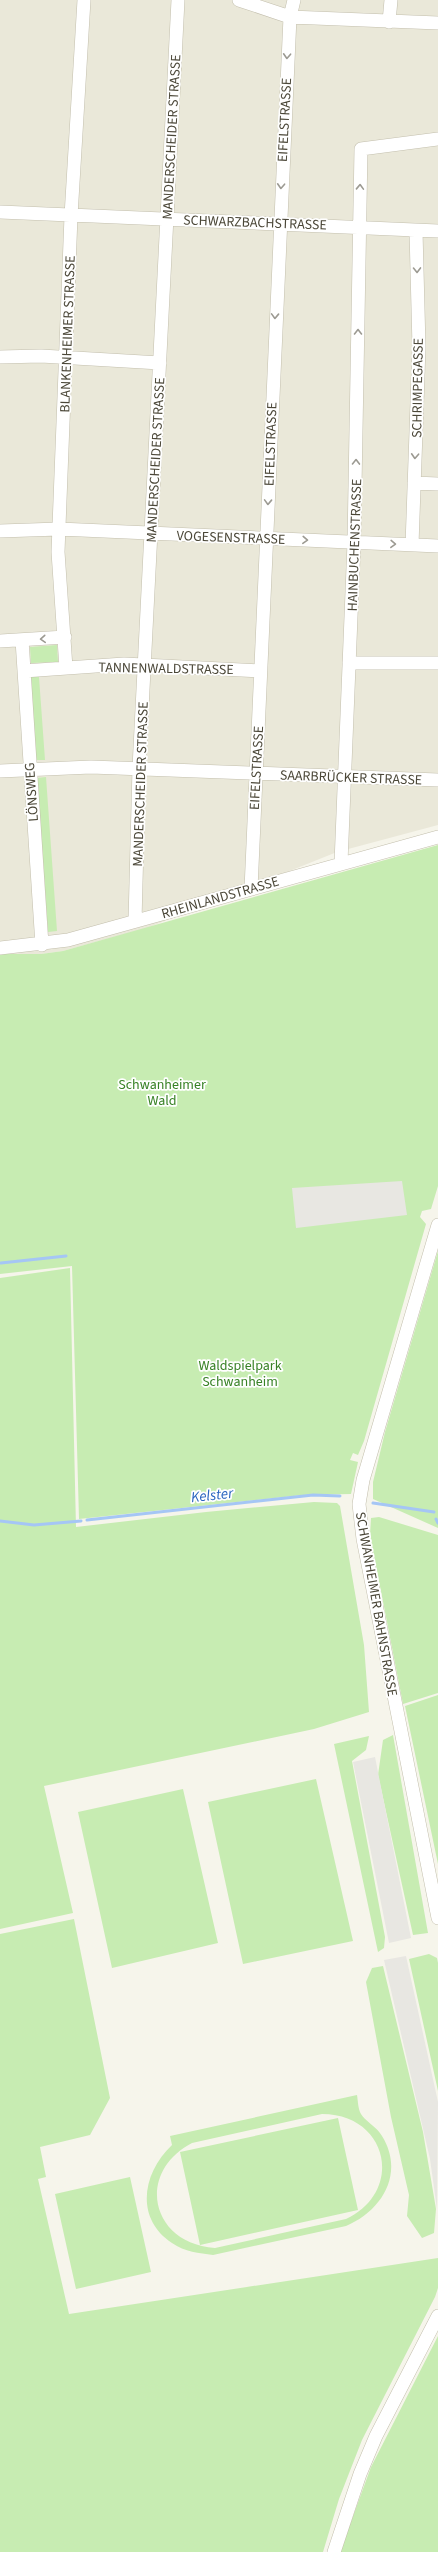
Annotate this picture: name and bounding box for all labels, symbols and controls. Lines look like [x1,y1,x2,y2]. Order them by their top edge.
one-way arrow [283,53,292,59]
street label: MANDERSCHEIDER STRASSE [158,54,186,220]
street label: EIFELSTRASSE [273,77,297,163]
one-way arrow [277,183,285,189]
one-way arrow [356,184,364,190]
street label: SCHWARZBACHSTRASSE [183,210,327,236]
street label: BLANKENHEIMER STRASSE [55,255,81,413]
one-way arrow [413,267,421,273]
one-way arrow [271,313,280,319]
one-way arrow [354,329,362,335]
street label: SCHRIMPEGASSE [407,338,429,438]
street label: MANDERSCHEIDER STRASSE [142,377,170,543]
street label: EIFELSTRASSE [260,402,282,486]
one-way arrow [411,453,420,459]
one-way arrow [352,459,361,465]
street label: HAINBUCHENSTRASSE [343,478,367,612]
one-way arrow [264,499,272,505]
street label: VOGESENSTRASSE [176,526,286,550]
one-way arrow [302,536,308,544]
one-way arrow [390,540,396,549]
one-way arrow [40,634,46,643]
street label: TANNENWALDSTRASSE [98,658,234,680]
street label: MANDERSCHEIDER STRASSE [128,701,154,867]
street label: EIFELSTRASSE [245,725,269,811]
street label: LÖNSWEG [20,762,44,822]
street label: SAARBRÜCKER STRASSE [279,766,422,790]
street label: RHEINLANDSTRASSE [159,872,282,924]
park label: Schwanheimer Wald [118,1075,206,1111]
park label: Waldspielpark Schwanheim [198,1356,282,1392]
water label: Kelster [190,1483,235,1508]
street label: SCHWANHEIMER BAHNSTRASSE [350,1510,402,1698]

